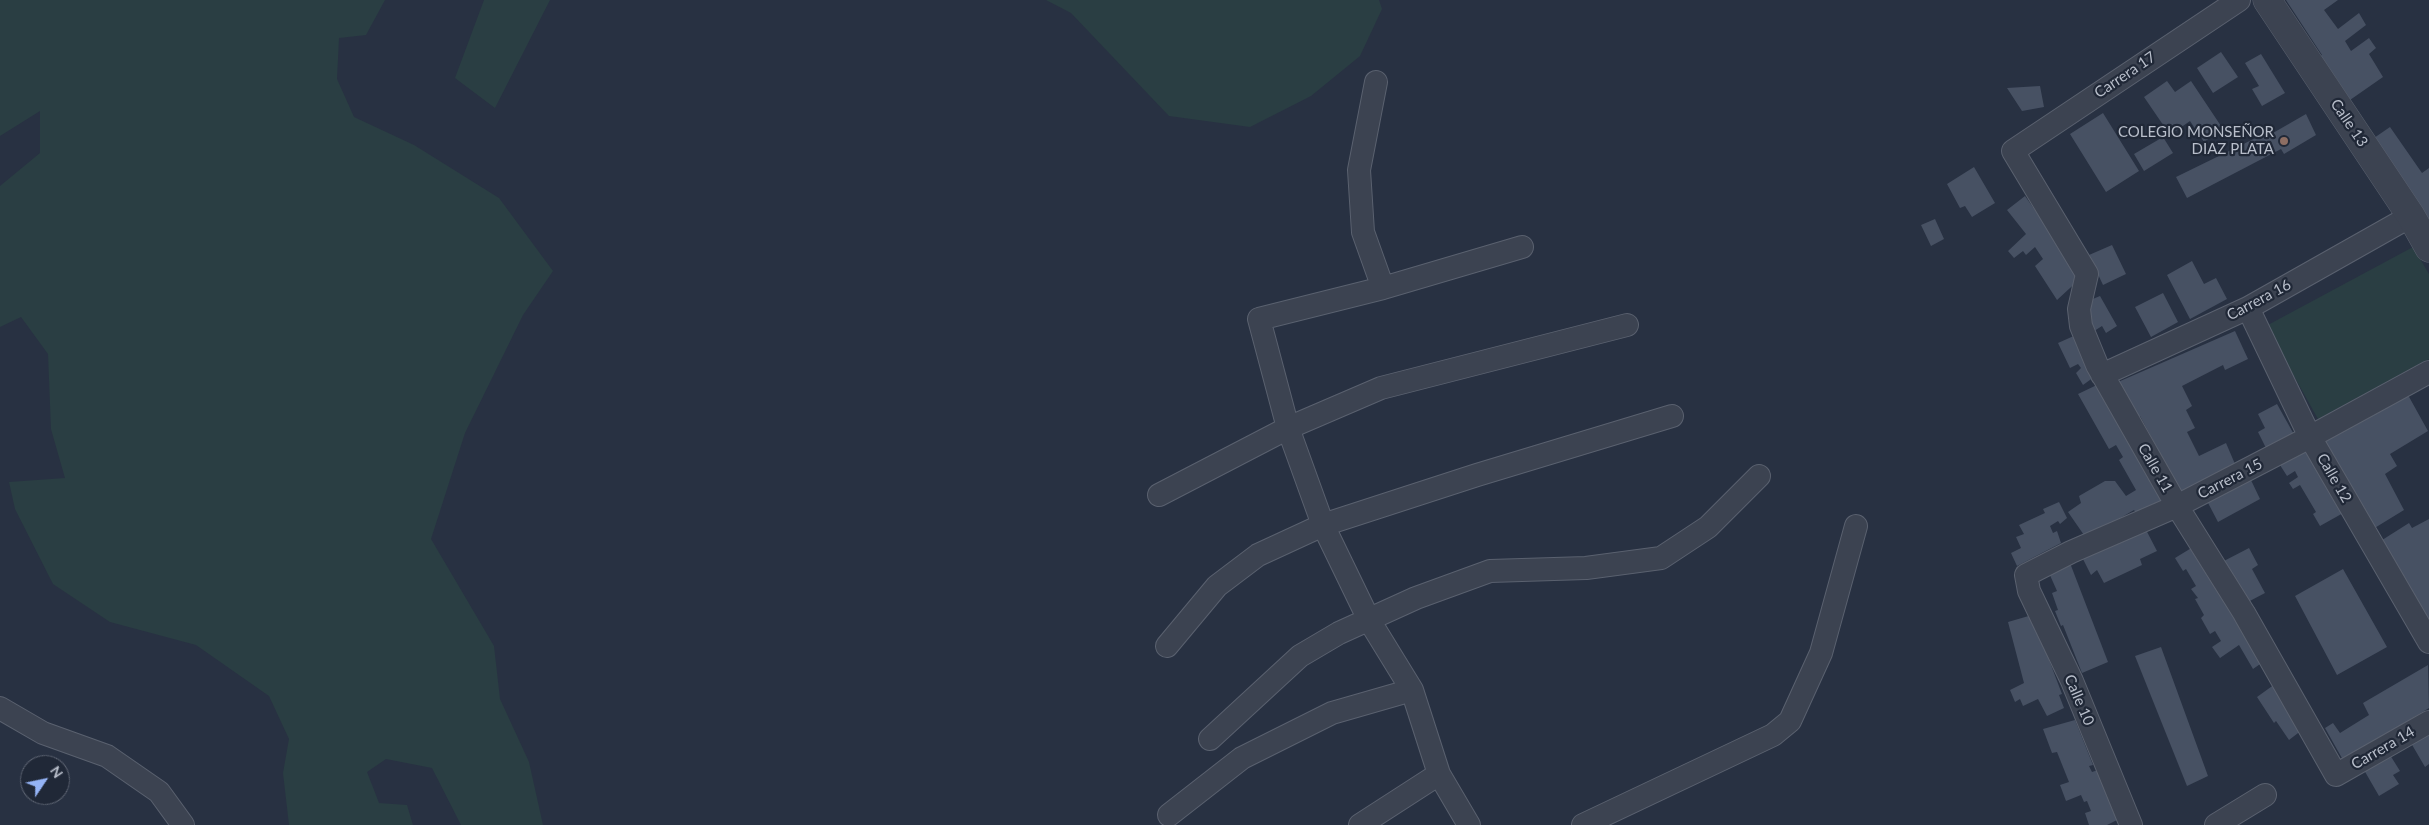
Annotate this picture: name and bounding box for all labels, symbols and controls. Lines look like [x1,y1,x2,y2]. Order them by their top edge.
street label: Carrera 17 [2091,48,2159,102]
street label: Calle 13 [2327,96,2371,150]
place label: COLEGIO MONSEÑOR DIAZ PLATA [2118,123,2274,158]
marker: COLEGIO MONSEÑOR DIAZ PLATA [2278,135,2290,147]
street label: Carrera 16 [2224,276,2294,324]
street label: Calle 11 [2134,440,2176,496]
street label: Calle 12 [2313,450,2355,506]
street label: Carrera 15 [2195,455,2265,503]
street label: Calle 10 [2060,672,2098,728]
street label: Carrera 14 [2348,723,2418,773]
north arrow [20,755,70,805]
text: N [47,763,67,781]

